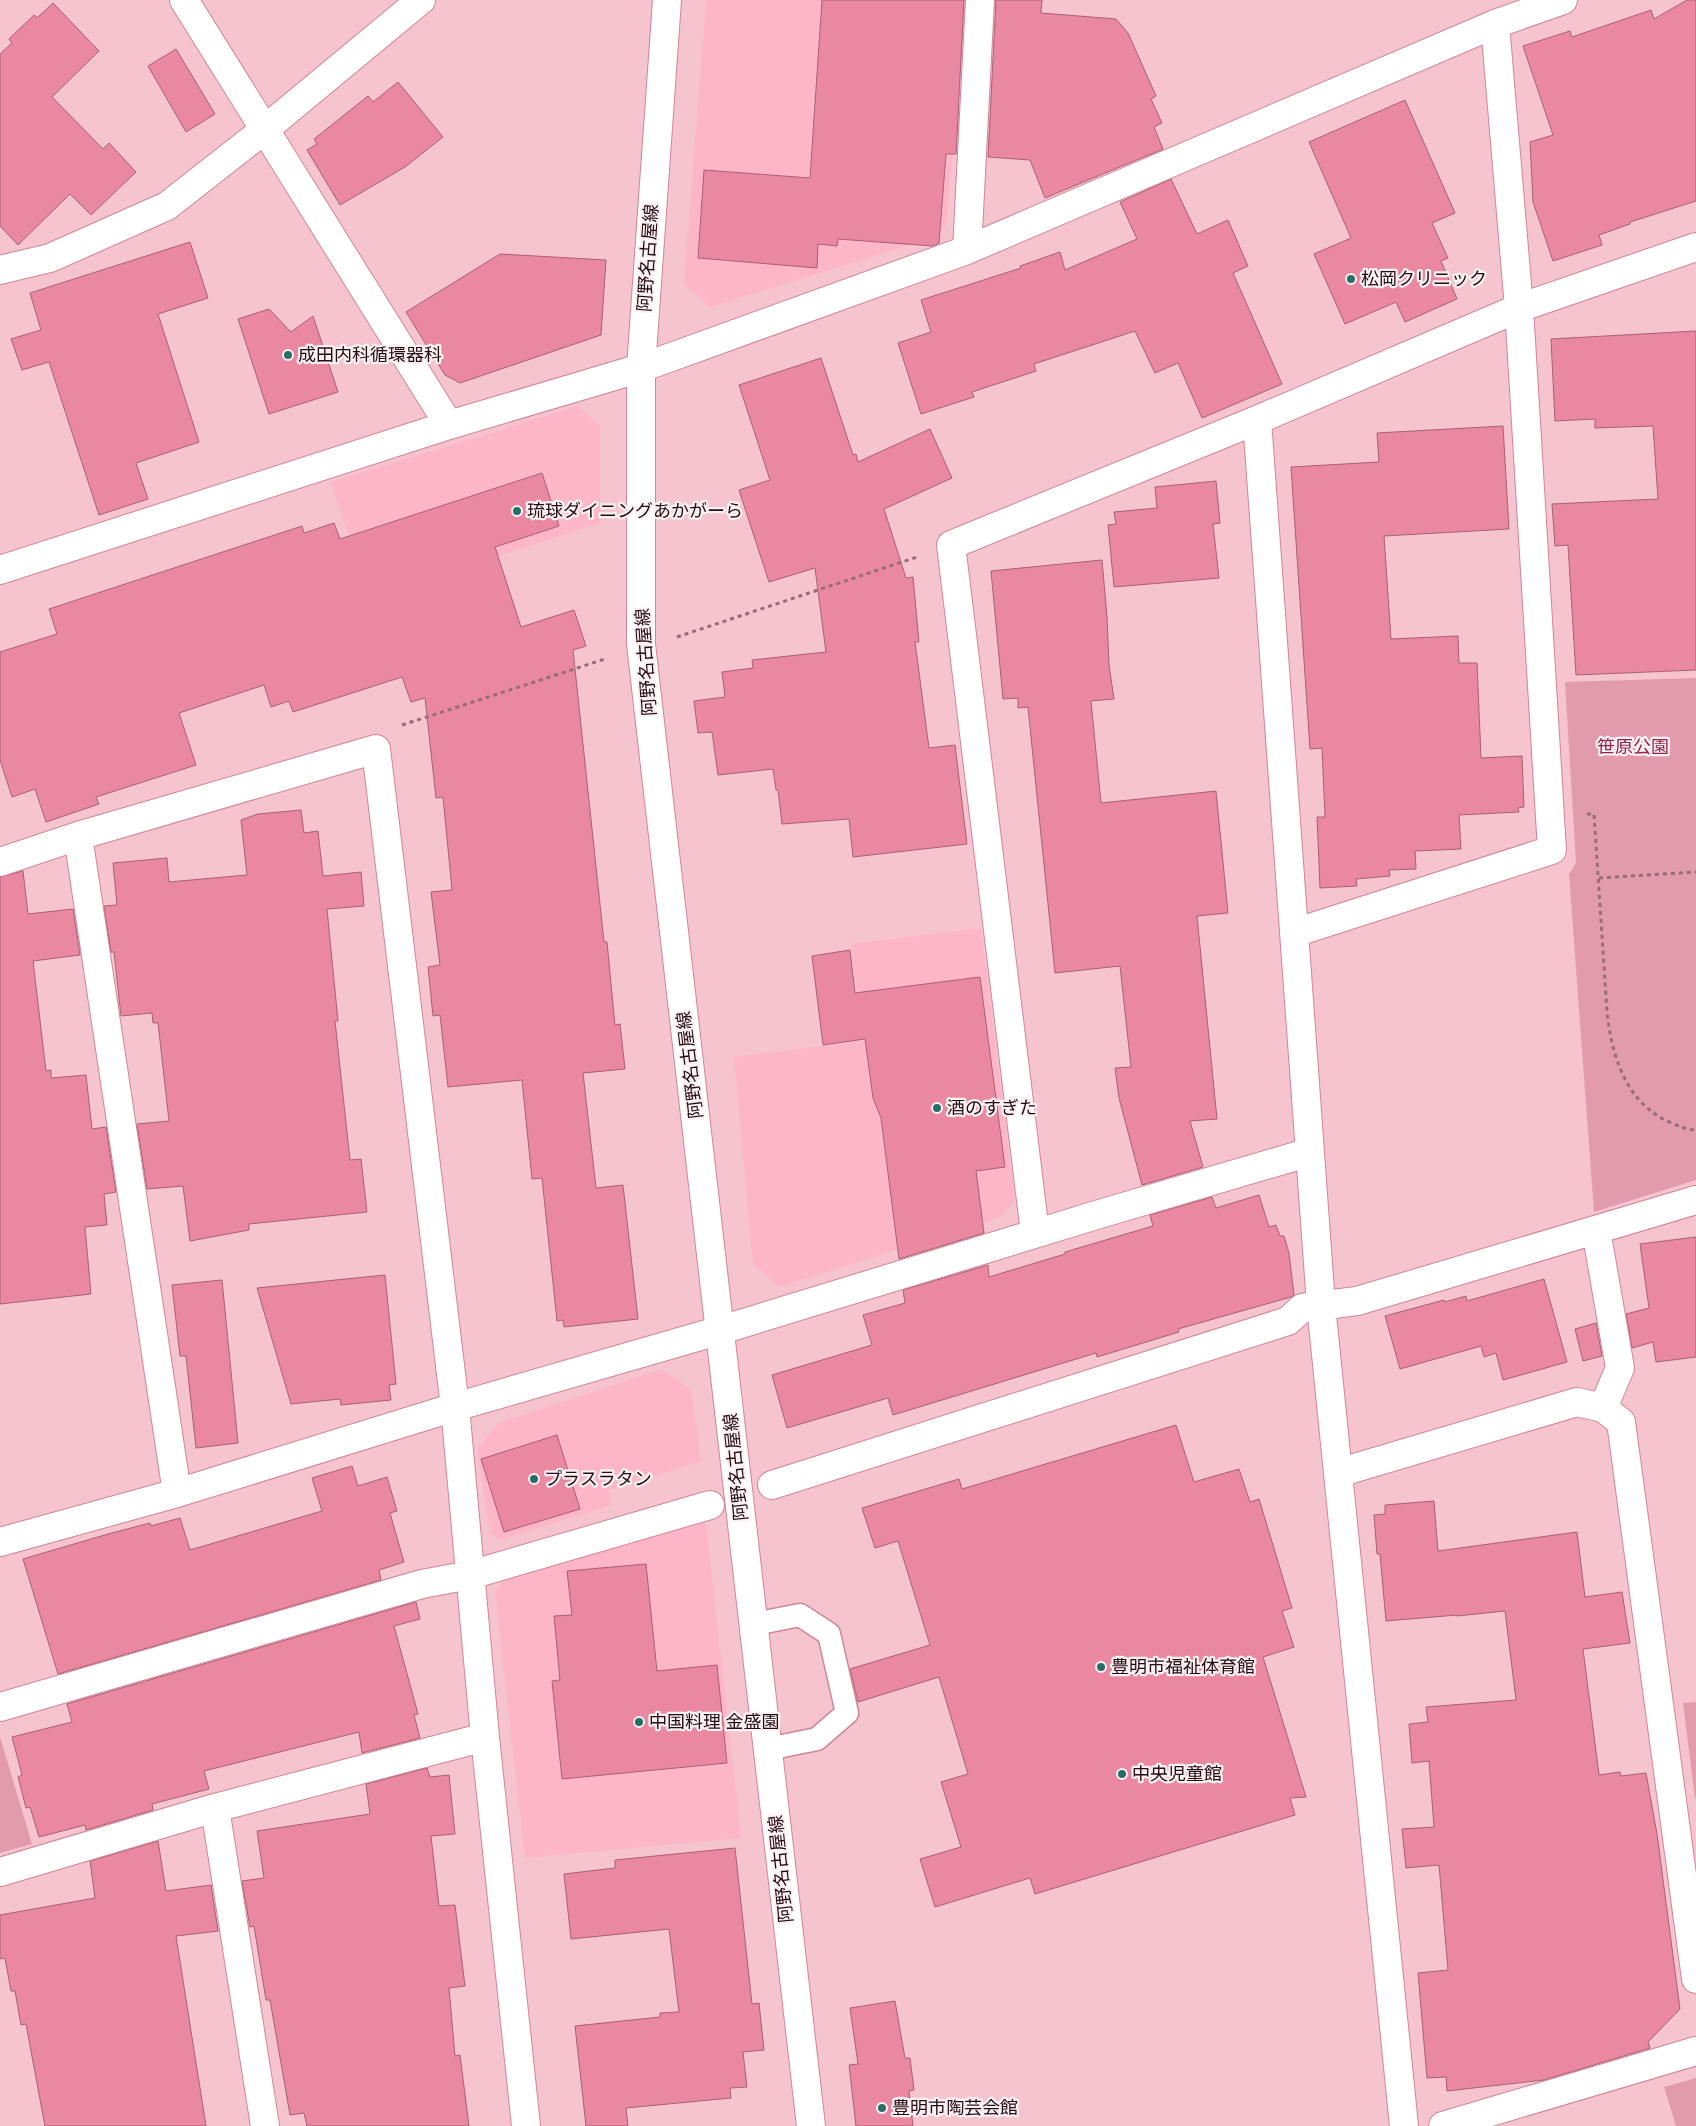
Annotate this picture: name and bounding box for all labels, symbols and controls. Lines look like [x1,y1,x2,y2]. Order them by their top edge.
street label: 阿野名古屋線 [633,203,662,313]
place label: 松岡クリニック [1361,268,1487,289]
marker: 松岡クリニック [1345,273,1357,285]
place label: 成田内科循環器科 [298,344,442,365]
marker: 成田内科循環器科 [282,349,294,361]
place label: 琉球ダイニングあかがーら [527,500,743,521]
marker: 琉球ダイニングあかがーら [511,505,523,517]
street label: 阿野名古屋線 [631,607,660,717]
park label: 笹原公園 [1597,736,1669,757]
street label: 阿野名古屋線 [673,1010,707,1120]
place label: 酒のすぎた [947,1097,1037,1118]
marker: 酒のすぎた [931,1102,943,1114]
street label: 阿野名古屋線 [719,1412,752,1522]
place label: プラスラタン [544,1468,652,1489]
marker: プラスラタン [528,1473,540,1485]
place label: 豊明市福祉体育館 [1111,1656,1255,1677]
marker: 豊明市福祉体育館 [1095,1661,1107,1673]
place label: 中国料理 金盛園 [649,1711,780,1732]
marker: 中国料理 金盛園 [633,1716,645,1728]
place label: 中央児童館 [1132,1763,1222,1784]
marker: 中央児童館 [1116,1768,1128,1780]
street label: 阿野名古屋線 [764,1814,797,1924]
place label: 豊明市陶芸会館 [892,2097,1018,2118]
marker: 豊明市陶芸会館 [876,2102,888,2114]

